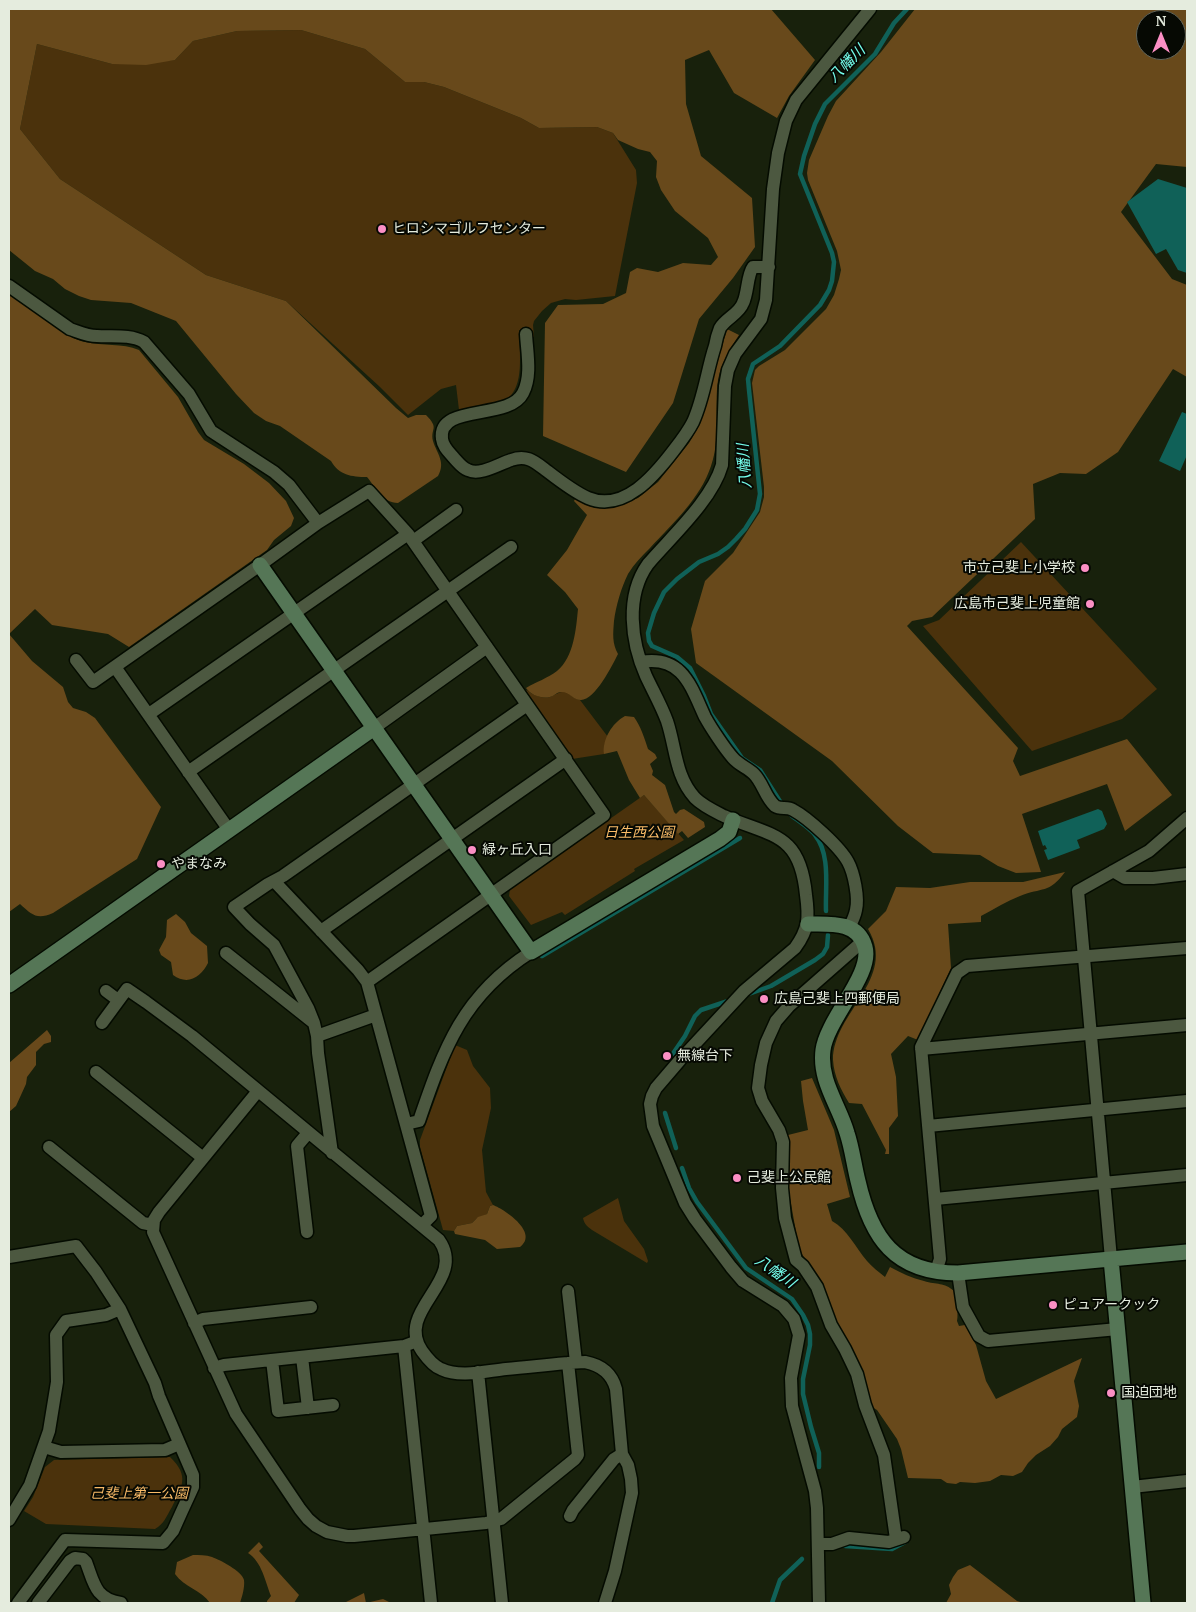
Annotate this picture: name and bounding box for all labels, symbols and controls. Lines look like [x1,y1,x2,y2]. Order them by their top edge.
north arrow [1136,10,1186,60]
text: N [1156,11,1166,30]
water label: 八幡川 [825,42,869,86]
place label: ヒロシマゴルフセンター [392,221,546,237]
marker: ヒロシマゴルフセンター [376,223,388,235]
water label: 八幡川 [734,443,756,489]
place label: 市立己斐上小学校 [963,560,1075,576]
marker: 市立己斐上小学校 [1079,562,1091,574]
place label: 広島市己斐上児童館 [954,596,1080,612]
marker: 広島市己斐上児童館 [1084,598,1096,610]
park label: 日生西公園 [604,825,674,841]
place label: 緑ヶ丘入口 [482,842,552,858]
marker: 緑ヶ丘入口 [466,844,478,856]
place label: やまなみ [171,856,227,872]
marker: やまなみ [155,858,167,870]
place label: 広島己斐上四郵便局 [774,991,900,1007]
marker: 広島己斐上四郵便局 [758,993,770,1005]
place label: 無線台下 [677,1048,733,1064]
marker: 無線台下 [661,1050,673,1062]
place label: 己斐上公民館 [747,1170,831,1186]
marker: 己斐上公民館 [731,1172,743,1184]
water label: 八幡川 [751,1252,799,1292]
place label: ピュアークック [1063,1297,1160,1313]
marker: ピュアークック [1047,1299,1059,1311]
place label: 国迫団地 [1121,1385,1177,1401]
marker: 国迫団地 [1105,1387,1117,1399]
park label: 己斐上第一公園 [90,1486,188,1502]

